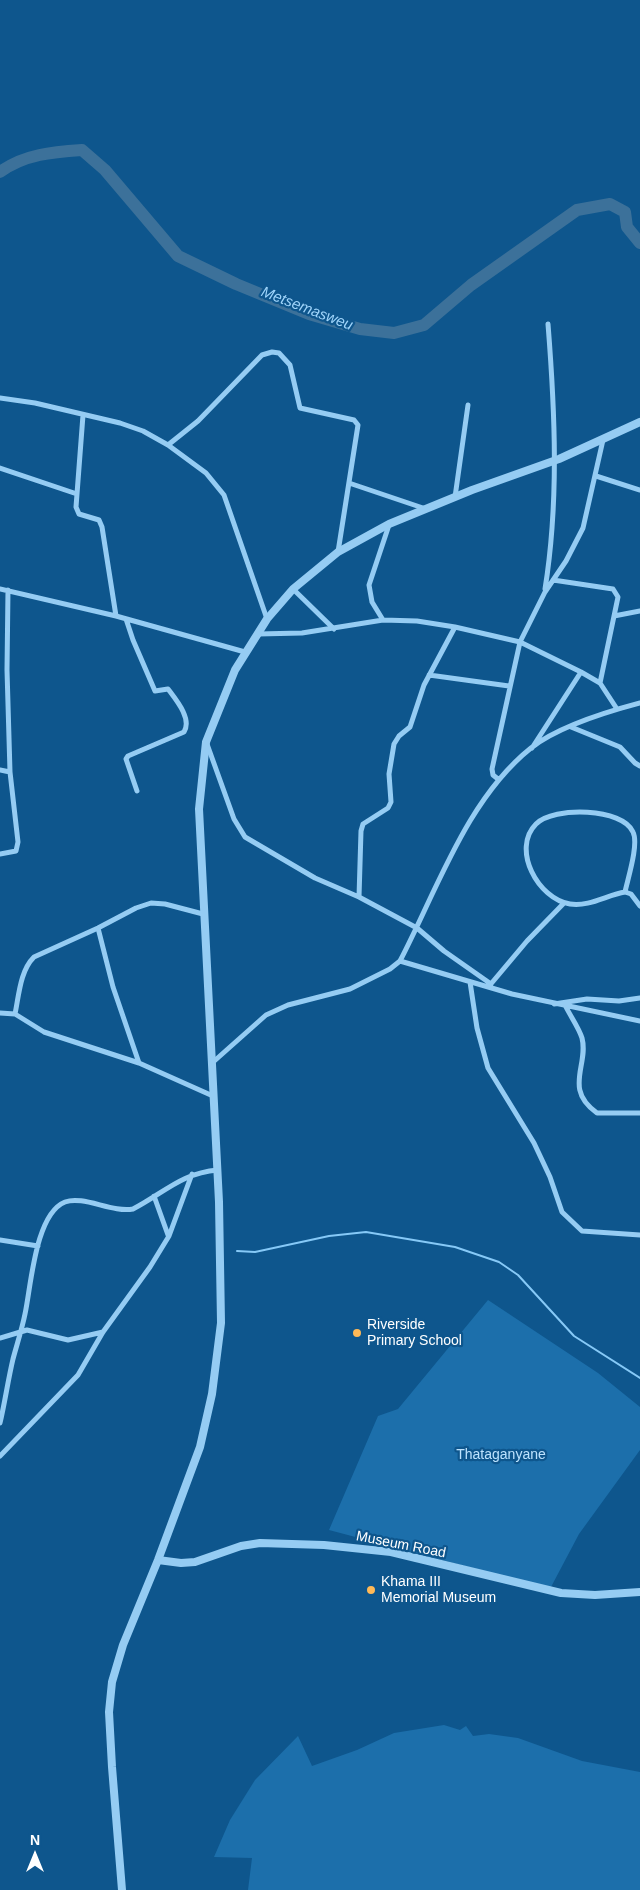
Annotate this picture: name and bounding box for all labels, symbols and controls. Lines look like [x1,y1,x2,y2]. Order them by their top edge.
water label: Metsemasweu [259,283,355,335]
place label: Riverside Primary School [367,1317,462,1350]
marker: Riverside Primary School [351,1327,363,1339]
park label: Thataganyane [456,1447,546,1463]
street label: Museum Road [355,1528,447,1562]
place label: Khama III Memorial Museum [381,1574,496,1606]
marker: Khama III Memorial Museum [365,1584,377,1596]
north arrow [10,1830,60,1880]
text: N [30,1832,40,1848]

